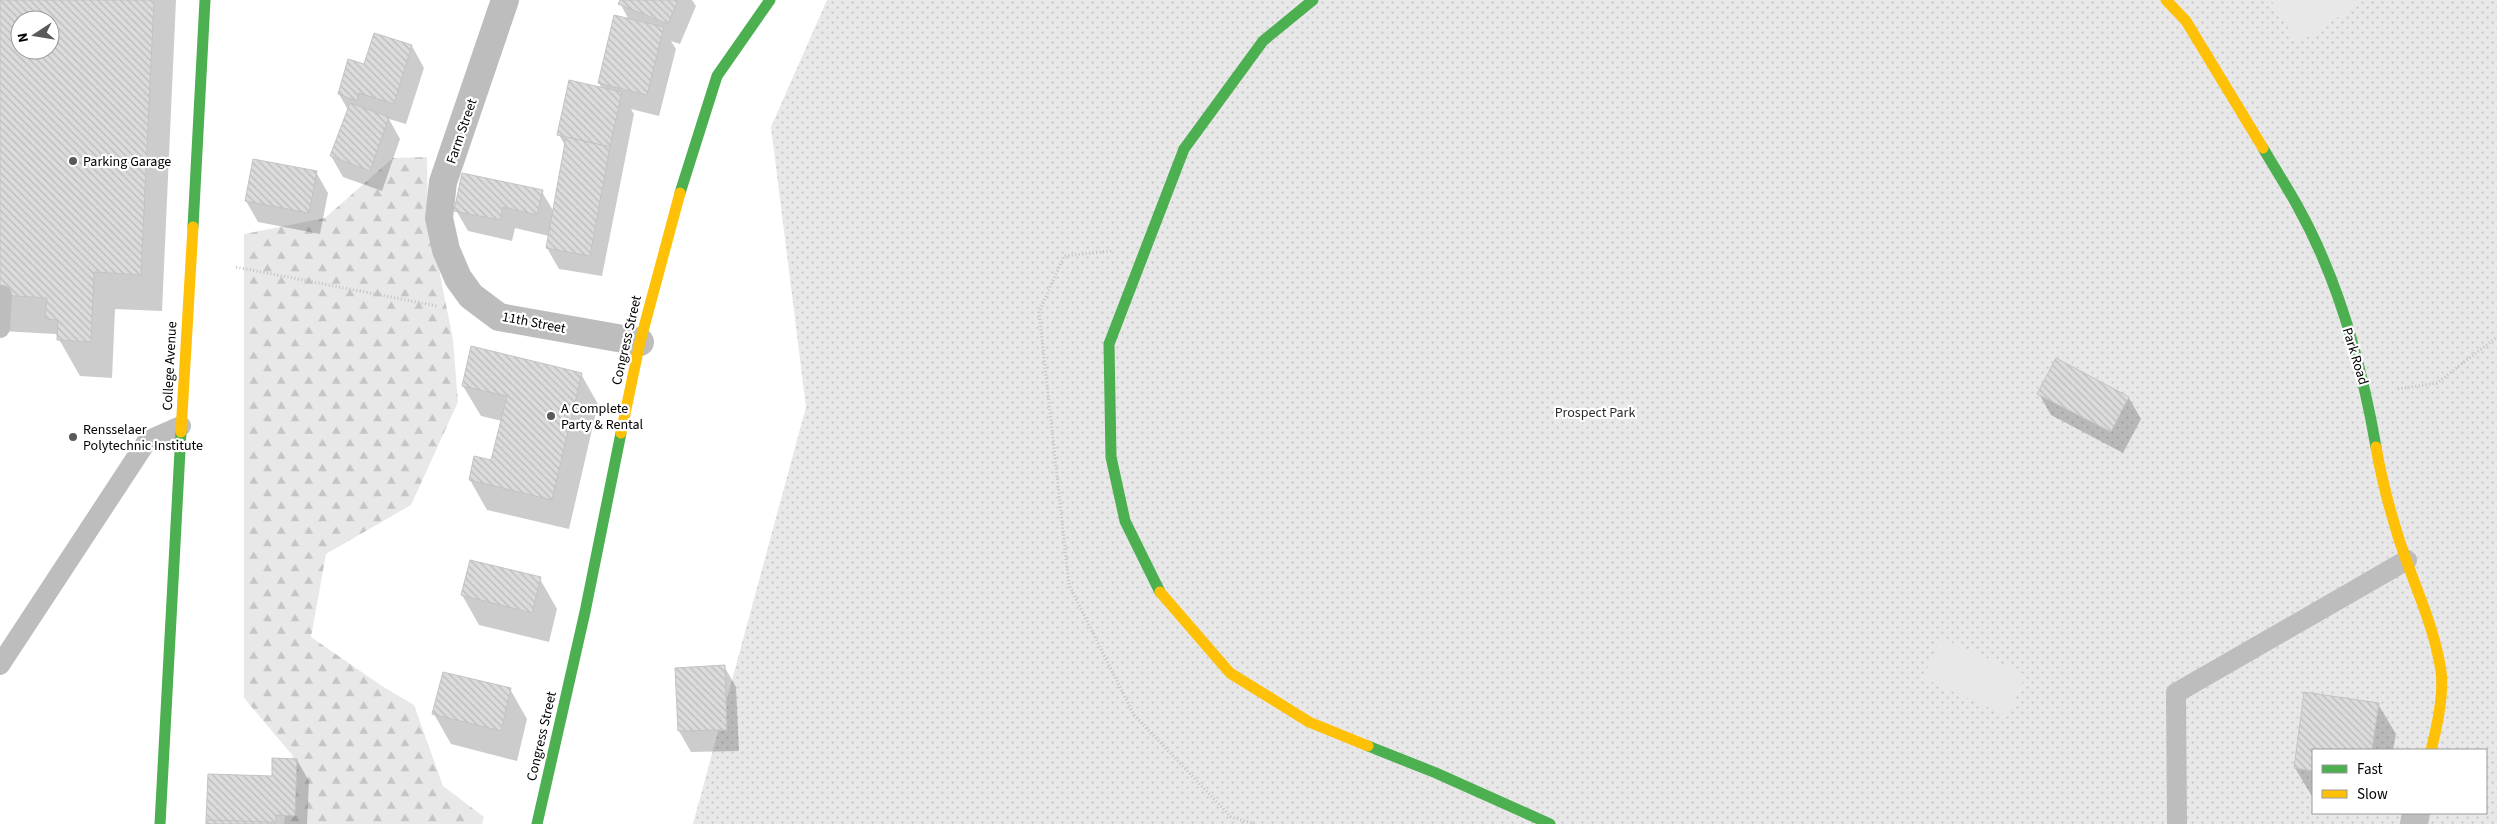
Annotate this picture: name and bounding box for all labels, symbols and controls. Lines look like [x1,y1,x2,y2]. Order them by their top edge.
north arrow [10,10,60,60]
text: N [13,31,34,44]
street label: Farm Street [441,96,483,167]
place label: Parking Garage [83,152,171,172]
marker: Parking Garage [67,155,79,167]
street label: Congress Street [607,293,647,387]
street label: 11th Street [500,307,567,339]
street label: College Avenue [158,321,182,411]
street label: Park Road [2337,325,2373,387]
place label: A Complete Party & Rental [561,399,644,435]
park label: Prospect Park [1555,403,1635,423]
marker: A Complete Party & Rental [545,410,557,422]
place label: Rensselaer Polytechnic Institute [83,420,203,456]
marker: Rensselaer Polytechnic Institute [67,431,79,443]
street label: Congress Street [522,689,562,783]
legend [2312,749,2487,814]
text: Fast [2357,759,2383,780]
text: Slow [2357,784,2388,805]

